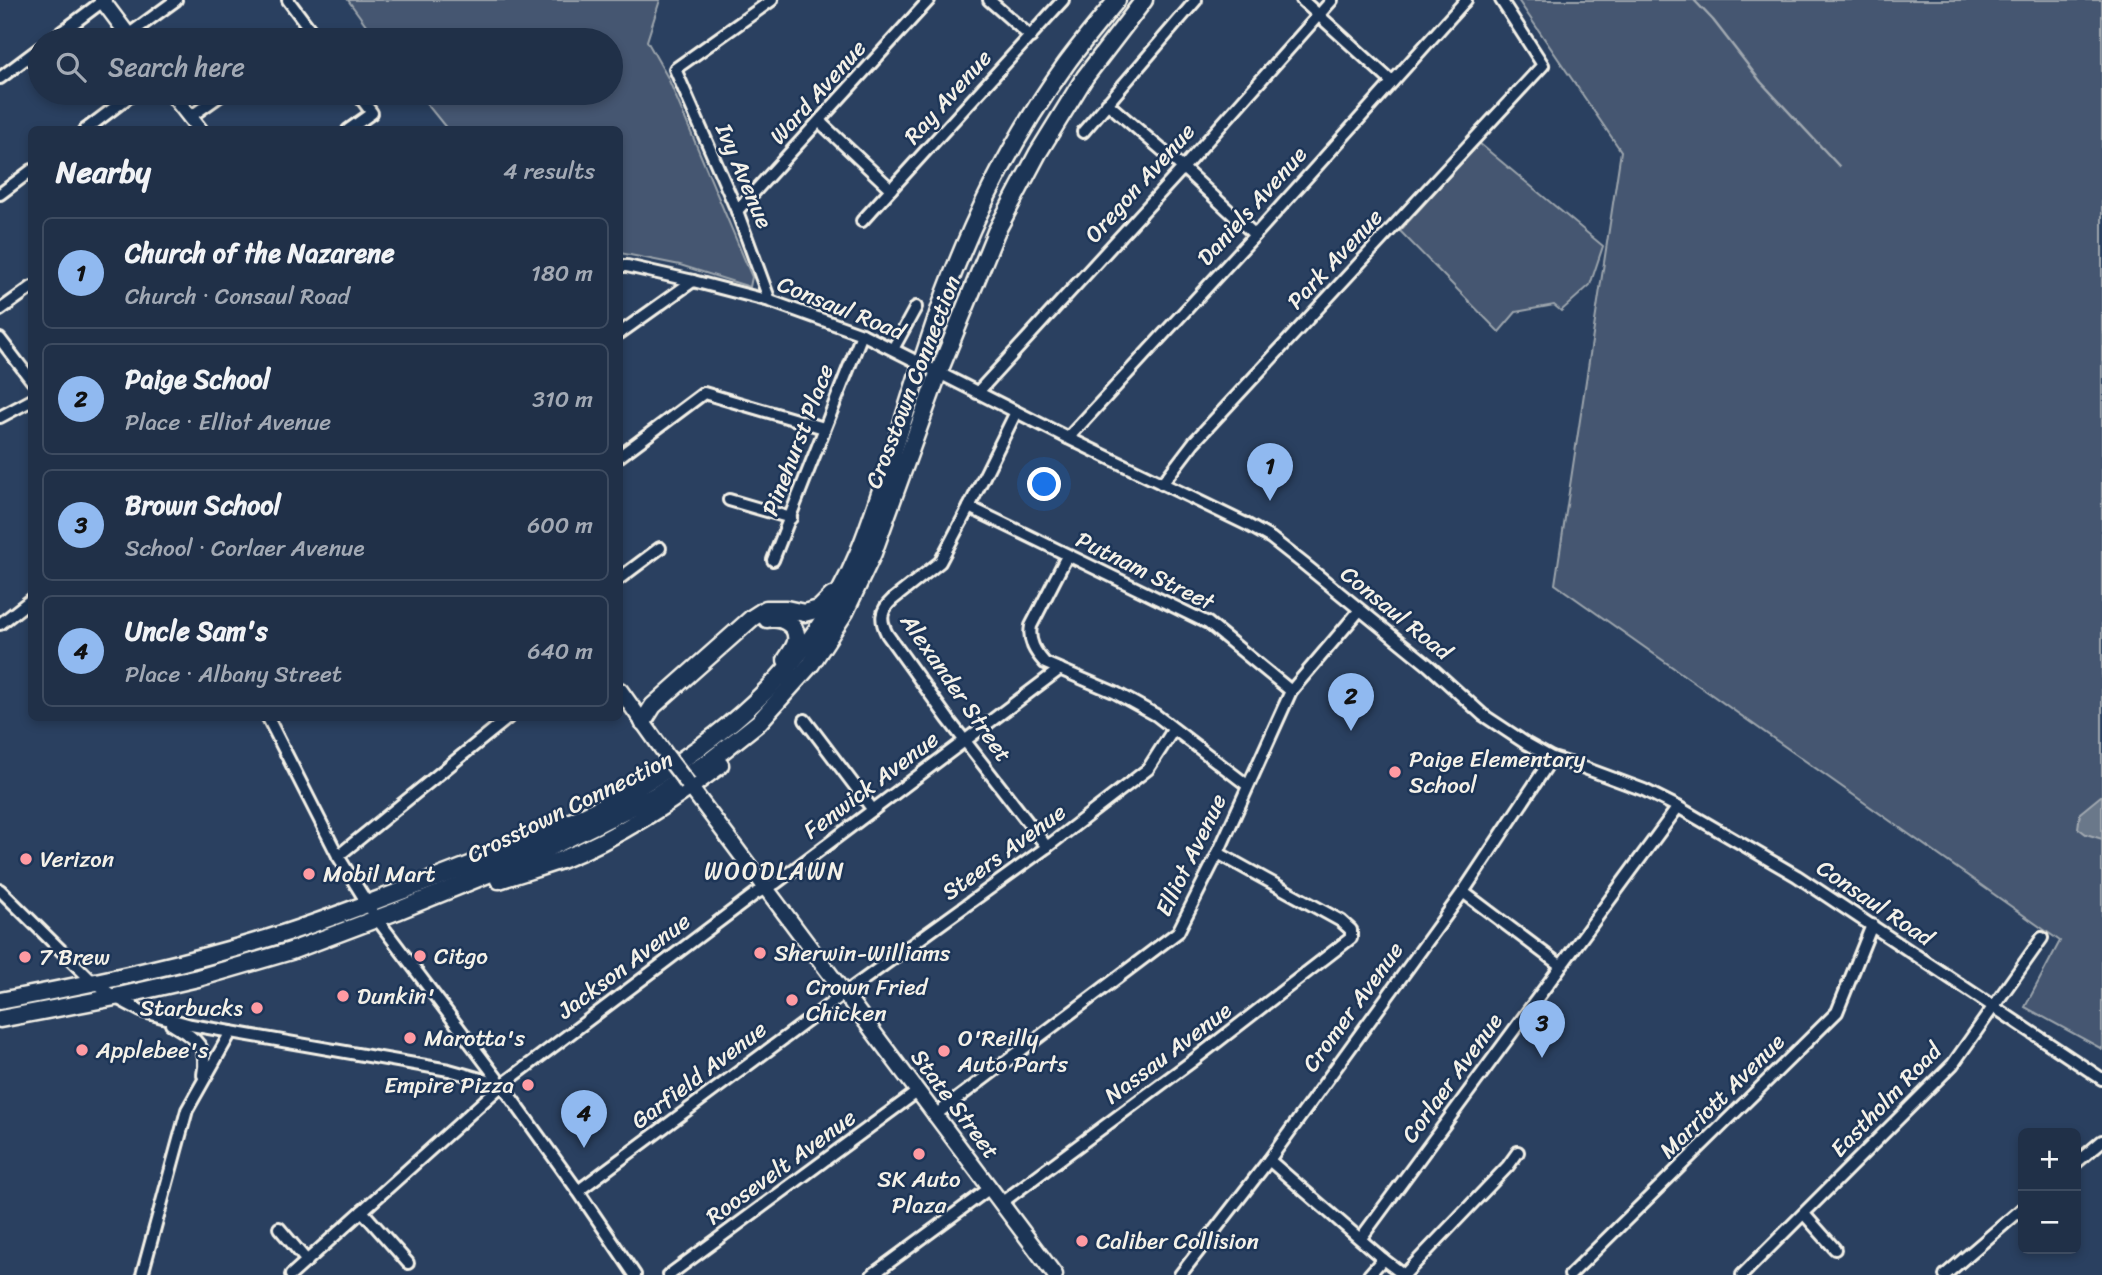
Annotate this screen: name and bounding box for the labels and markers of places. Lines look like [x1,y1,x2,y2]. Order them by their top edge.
pin: 1 [1247,443,1293,501]
pin: 2 [1328,673,1374,731]
place label: Paige Elementary School [1409,739,1586,806]
marker: Paige Elementary School [1387,764,1403,780]
place label: Verizon [40,839,115,880]
marker: Verizon [18,851,34,867]
place label: Mobil Mart [323,854,436,895]
marker: Mobil Mart [301,866,317,882]
place label: Sherwin-Williams [774,933,951,974]
place label: Citgo [434,936,488,977]
place label: 7 Brew [39,937,110,978]
marker: Sherwin-Williams [752,945,768,961]
marker: Citgo [412,948,428,964]
marker: 7 Brew [17,949,33,965]
place label: Crown Fried Chicken [806,967,929,1034]
place label: Dunkin' [357,976,435,1017]
place label: Starbucks [140,988,244,1029]
marker: Dunkin' [335,988,351,1004]
marker: Crown Fried Chicken [784,992,800,1008]
marker: Starbucks [249,1000,265,1016]
pin: 3 [1519,1000,1565,1058]
place label: Marotta's [424,1018,526,1059]
place label: O'Reilly Auto Parts [957,1018,1068,1085]
place label: Applebee's [95,1030,209,1071]
marker: Marotta's [402,1030,418,1046]
marker: Applebee's [74,1042,90,1058]
marker: O'Reilly Auto Parts [936,1043,952,1059]
place label: Empire Pizza [384,1065,514,1106]
marker: Empire Pizza [520,1077,536,1093]
pin: 4 [561,1090,607,1148]
marker: SK Auto Plaza [911,1146,927,1162]
place label: SK Auto Plaza [877,1159,961,1226]
place label: Caliber Collision [1096,1221,1259,1262]
marker: Caliber Collision [1074,1233,1090,1249]

